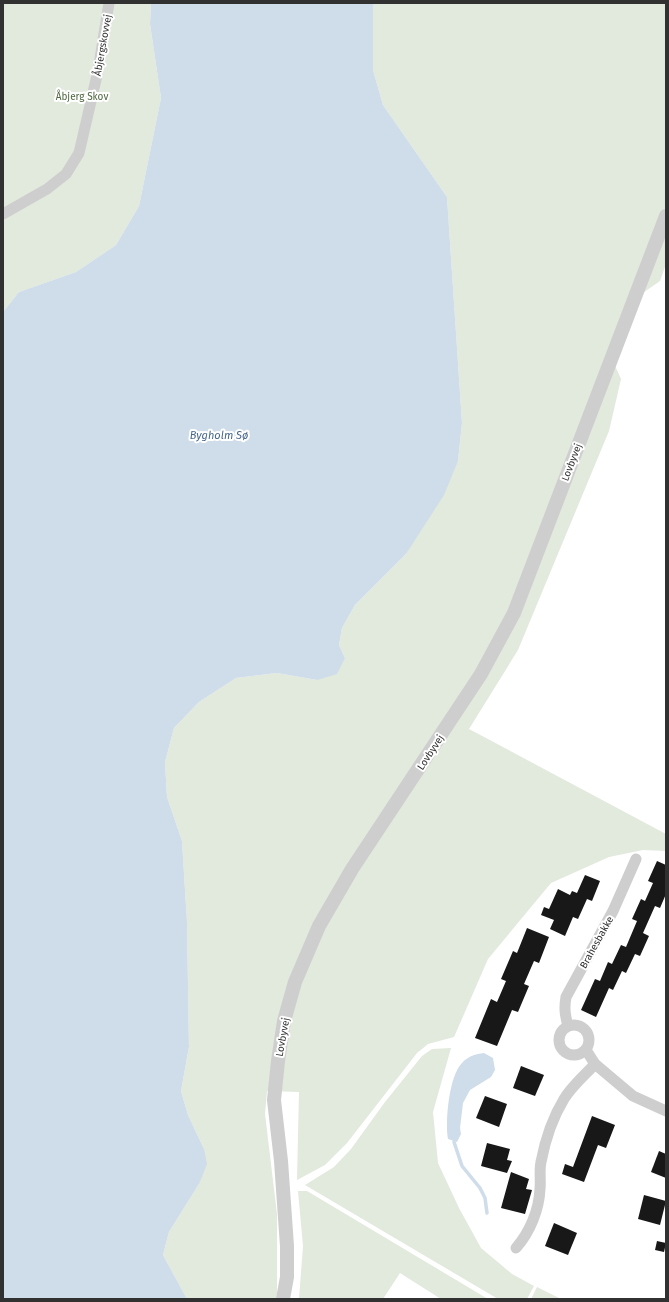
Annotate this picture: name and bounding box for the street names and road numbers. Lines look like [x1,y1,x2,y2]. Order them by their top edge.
street label: Åbjergskovvej [90,13,114,77]
street label: Lovbyvej [559,442,585,483]
street label: Lovbyvej [415,733,447,772]
street label: Brahesbakke [578,914,616,971]
street label: Lovbyvej [274,1017,292,1058]

